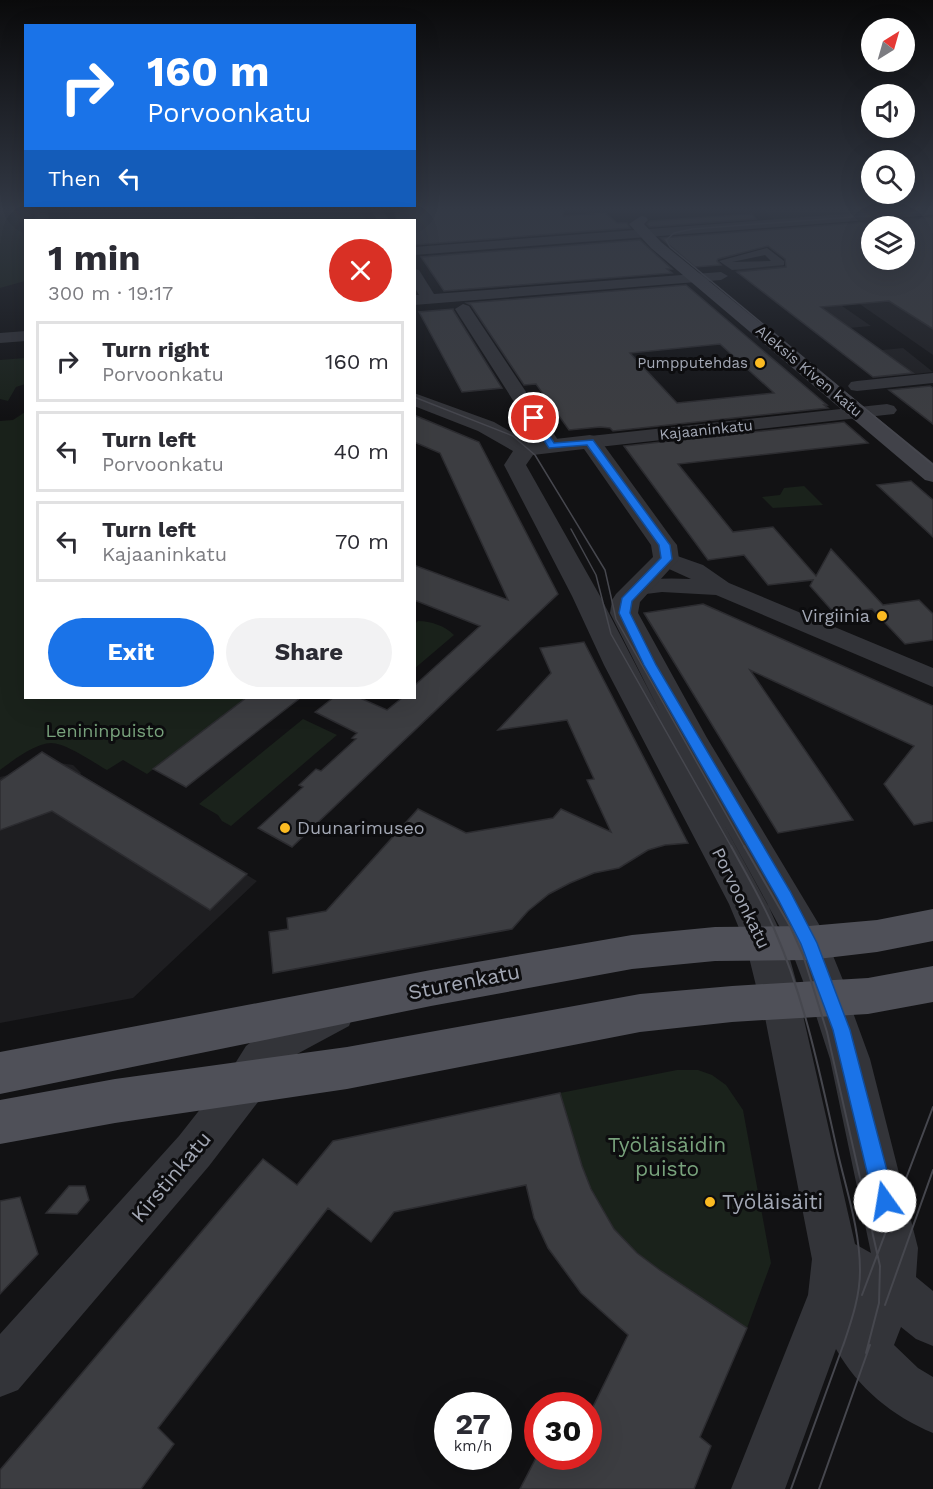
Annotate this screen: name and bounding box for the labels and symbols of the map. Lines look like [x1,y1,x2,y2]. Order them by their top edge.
north arrow [861,18,915,72]
street label: Aleksis Kiven katu [752,321,866,421]
place label: Pumpputehdas [637,354,748,372]
marker: Pumpputehdas [753,356,767,370]
pin [508,392,559,443]
street label: Kajaaninkatu [658,416,754,444]
place label: Virgiinia [801,605,870,626]
marker: Virgiinia [875,609,889,623]
park label: Lenininpuisto [46,720,164,741]
place label: Duunarimuseo [297,817,425,838]
marker: Duunarimuseo [278,821,292,835]
street label: Porvoonkatu [708,844,775,952]
street label: Sturenkatu [406,958,522,1005]
street label: Kirstinkatu [125,1126,216,1227]
park label: Työläisäidin puisto [608,1132,726,1181]
position arrow [853,1169,917,1233]
place label: Työläisäiti [722,1189,823,1214]
marker: Työläisäiti [703,1195,717,1209]
speed limit sign: 30 [524,1392,602,1470]

